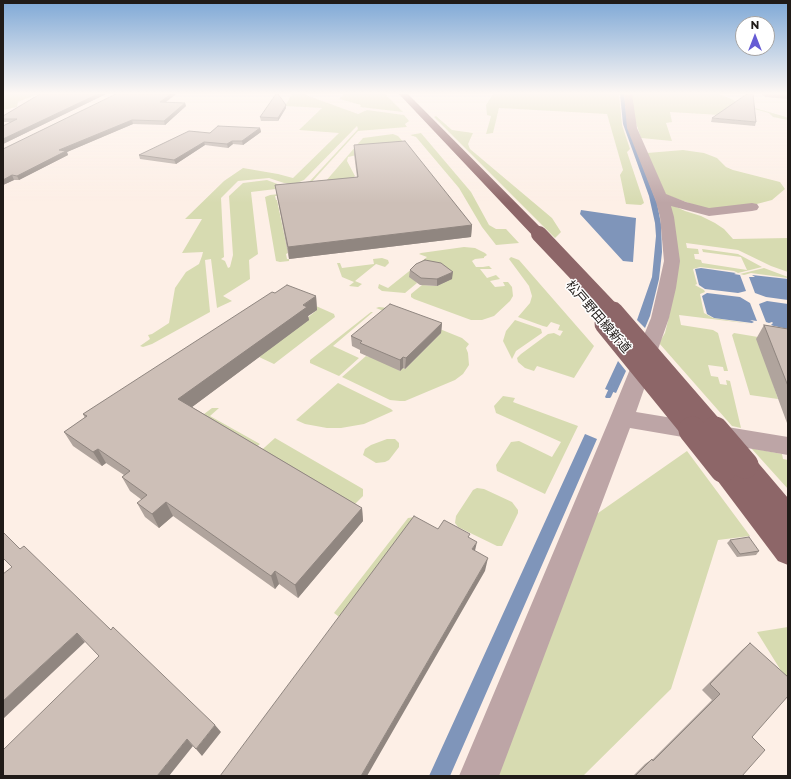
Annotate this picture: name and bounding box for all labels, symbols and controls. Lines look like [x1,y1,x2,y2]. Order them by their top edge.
north arrow [735,16,775,56]
text: N [751,18,759,32]
street label: 松戸野田線新道 [562,278,634,356]

